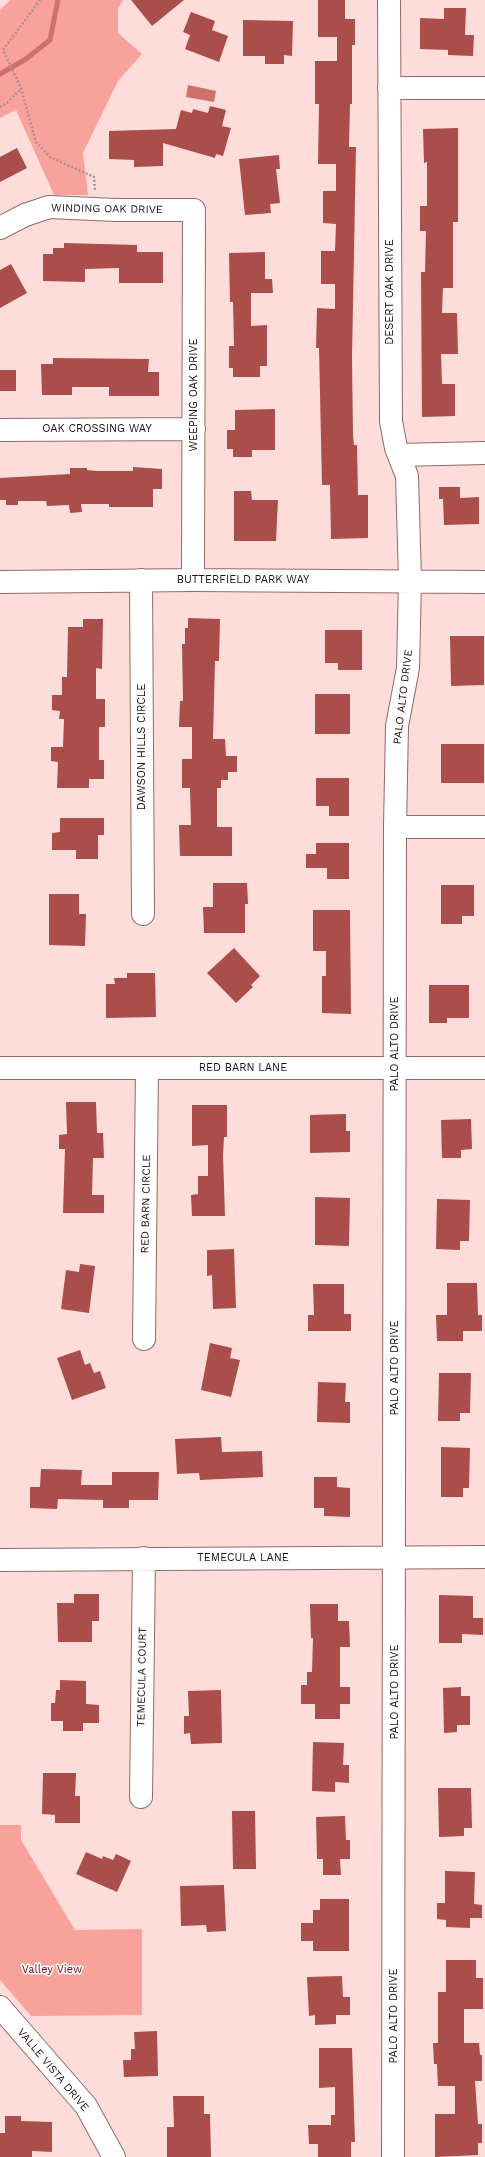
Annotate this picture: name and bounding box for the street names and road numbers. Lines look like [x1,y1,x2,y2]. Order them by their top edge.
street label: WINDING OAK DRIVE [51,201,163,217]
street label: DESERT OAK DRIVE [383,239,397,345]
street label: WEEPING OAK DRIVE [187,338,201,452]
street label: OAK CROSSING WAY [42,422,152,436]
street label: BUTTERFIELD PARK WAY [177,573,309,587]
street label: PALO ALTO DRIVE [391,649,415,745]
street label: DAWSON HILLS CIRCLE [135,684,149,810]
street label: PALO ALTO DRIVE [388,996,402,1092]
street label: RED BARN LANE [199,1061,287,1075]
street label: RED BARN CIRCLE [139,1155,153,1253]
street label: PALO ALTO DRIVE [388,1320,402,1416]
street label: TEMECULA LANE [197,1551,289,1565]
street label: TEMECULA COURT [135,1627,149,1727]
street label: PALO ALTO DRIVE [388,1644,402,1740]
street label: PALO ALTO DRIVE [387,1968,401,2064]
street label: VALLE VISTA DRIVE [14,2026,92,2114]

